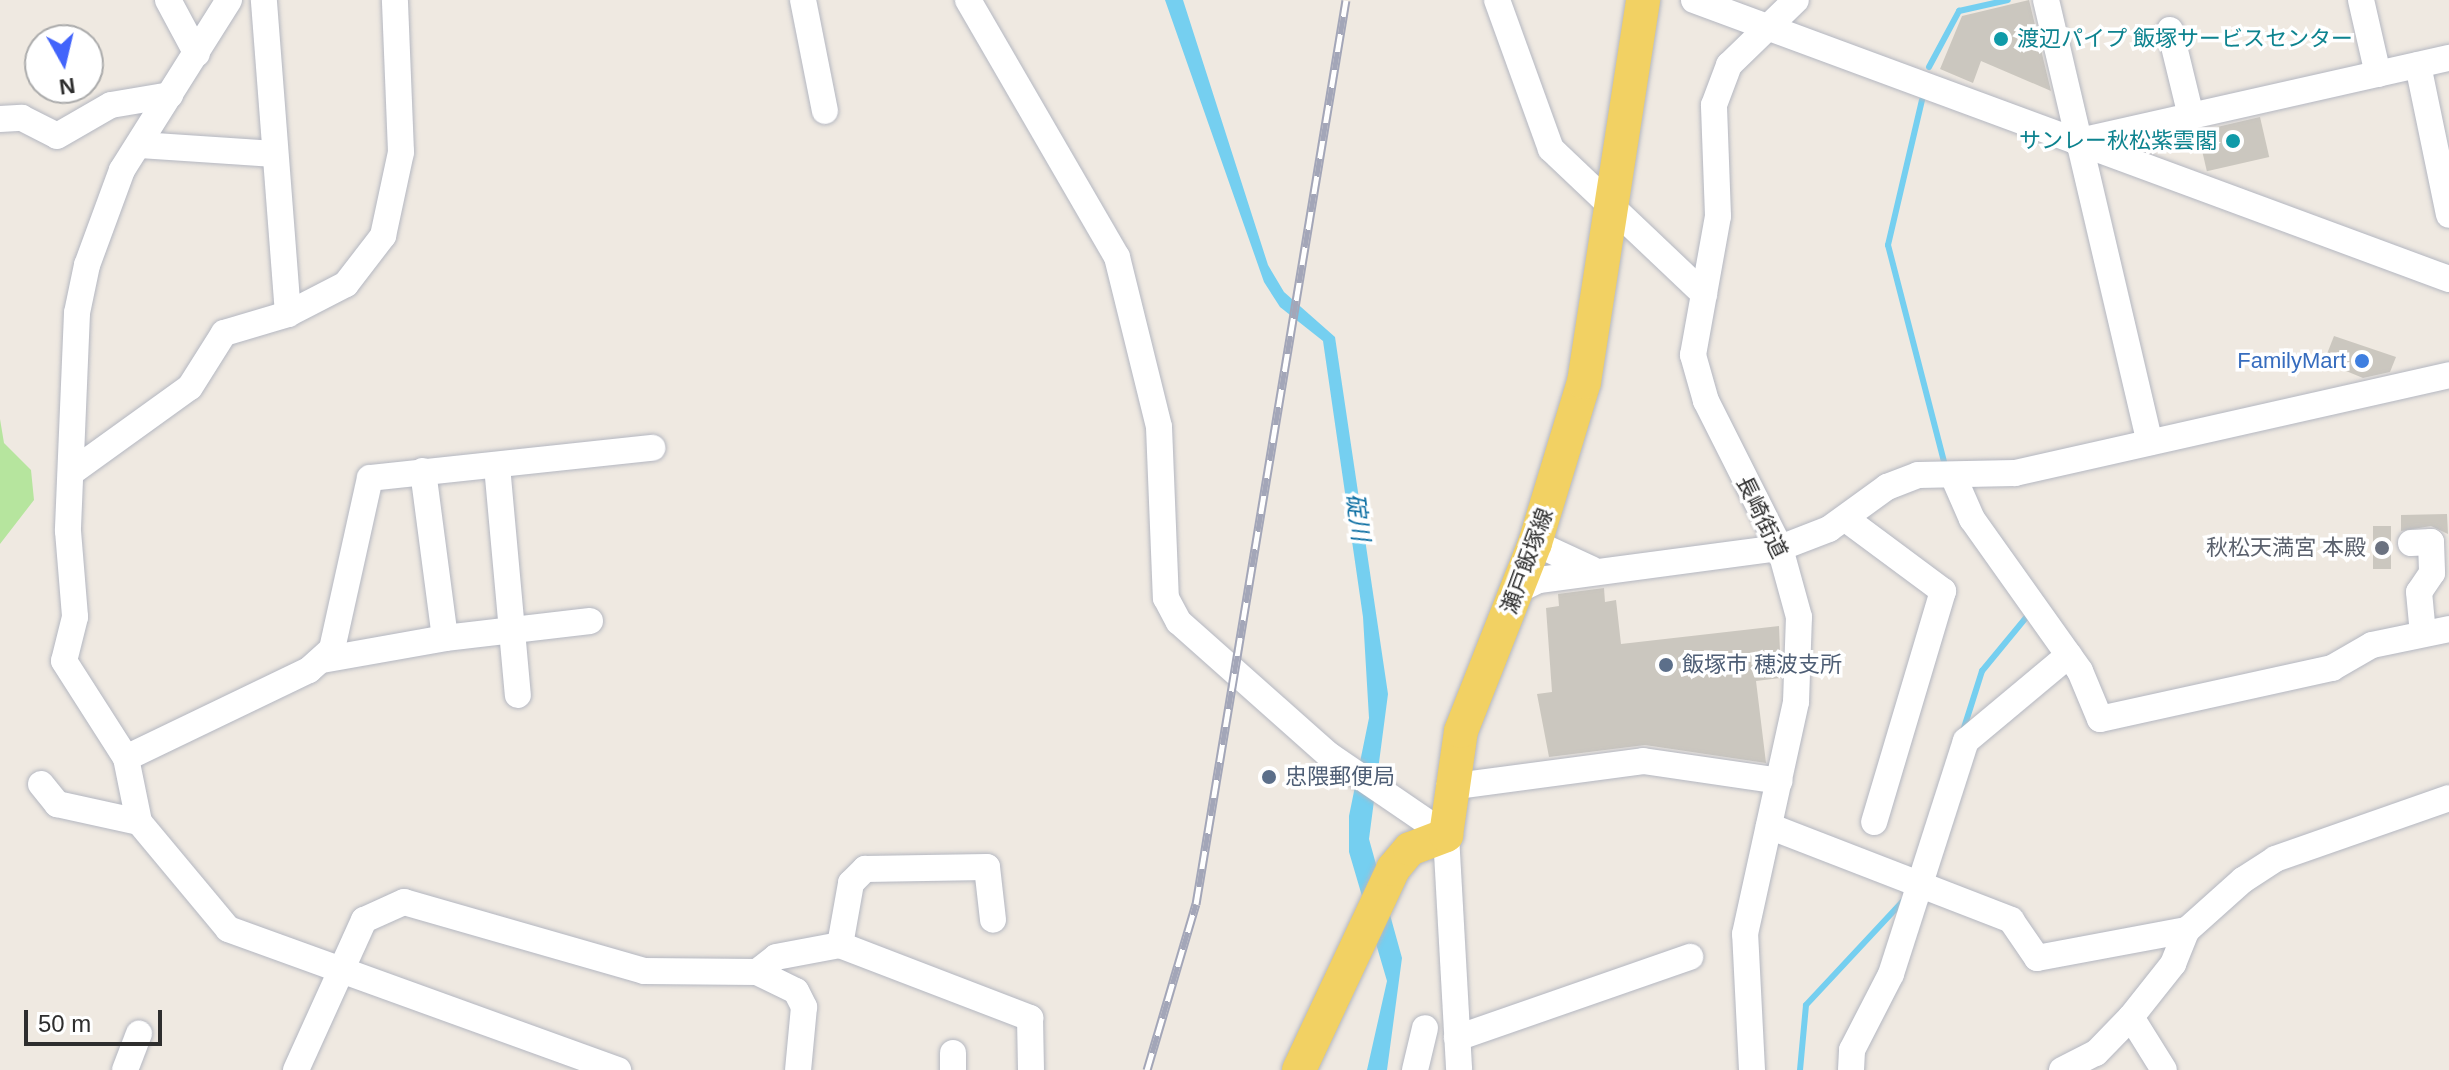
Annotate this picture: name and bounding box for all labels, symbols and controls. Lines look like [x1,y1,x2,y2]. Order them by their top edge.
north arrow [24,24,104,104]
place label: 渡辺パイプ 飯塚サービスセンター [2017,26,2353,52]
marker: 渡辺パイプ 飯塚サービスセンター [1992,30,2010,48]
text: N [58,73,77,100]
place label: サンレー秋松紫雲閣 [2019,128,2217,154]
marker: サンレー秋松紫雲閣 [2224,132,2242,150]
place label: FamilyMart [2237,348,2346,374]
marker: FamilyMart [2353,352,2371,370]
street label: 長崎街道 [1731,472,1793,562]
water label: 碇川 [1340,491,1376,543]
street label: 瀬戸飯塚線 [1496,505,1558,617]
place label: 秋松天満宮 本殿 [2206,535,2366,561]
marker: 秋松天満宮 本殿 [2373,539,2391,557]
place label: 飯塚市 穂波支所 [1682,652,1842,678]
marker: 飯塚市 穂波支所 [1657,656,1675,674]
place label: 忠隈郵便局 [1285,764,1395,790]
marker: 忠隈郵便局 [1260,768,1278,786]
scale bar [28,994,166,1044]
text: 50 m [38,1010,91,1037]

